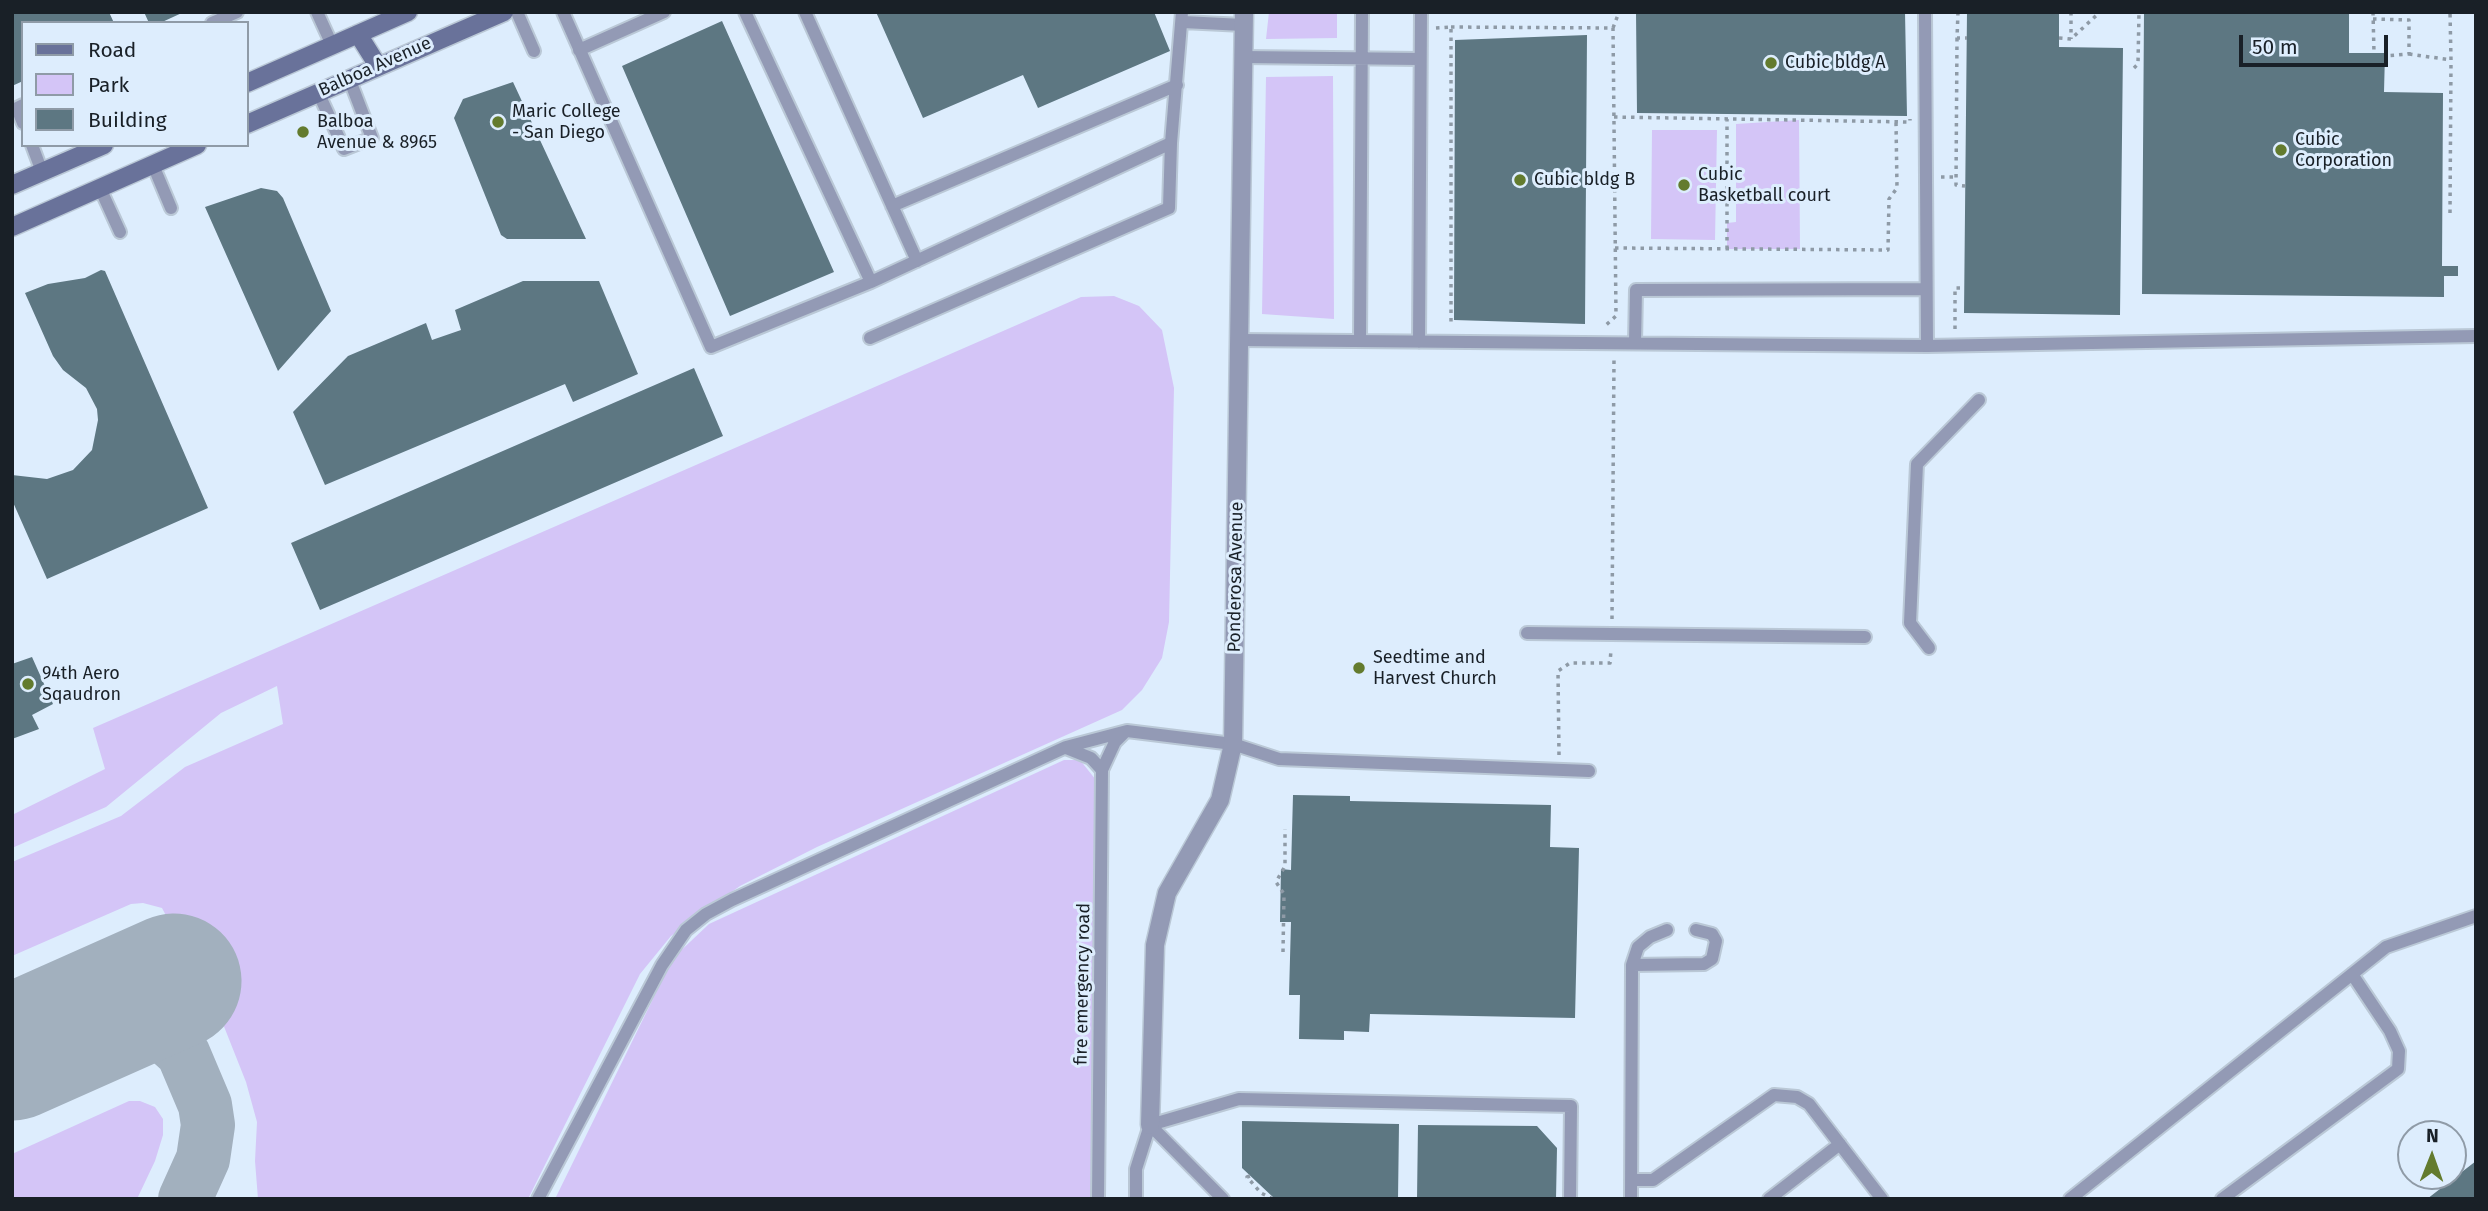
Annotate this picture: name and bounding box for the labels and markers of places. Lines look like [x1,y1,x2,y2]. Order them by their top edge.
place label: Cubic bldg A [1785,52,1885,74]
marker: Cubic bldg A [1763,55,1779,71]
place label: Maric College - San Diego [512,101,621,144]
place label: Balboa Avenue & 8965 [317,111,437,154]
marker: Maric College - San Diego [490,114,506,130]
marker: Balboa Avenue & 8965 [295,124,311,140]
place label: Cubic Corporation [2295,129,2392,172]
marker: Cubic Corporation [2273,142,2289,158]
place label: Cubic Basketball court [1698,164,1830,206]
place label: Cubic bldg B [1534,169,1635,191]
marker: Cubic bldg B [1512,172,1528,188]
marker: Cubic Basketball court [1676,177,1692,193]
place label: Seedtime and Harvest Church [1373,647,1497,690]
marker: Seedtime and Harvest Church [1351,660,1367,676]
place label: 94th Aero Sqaudron [42,663,121,706]
marker: 94th Aero Sqaudron [20,676,36,692]

